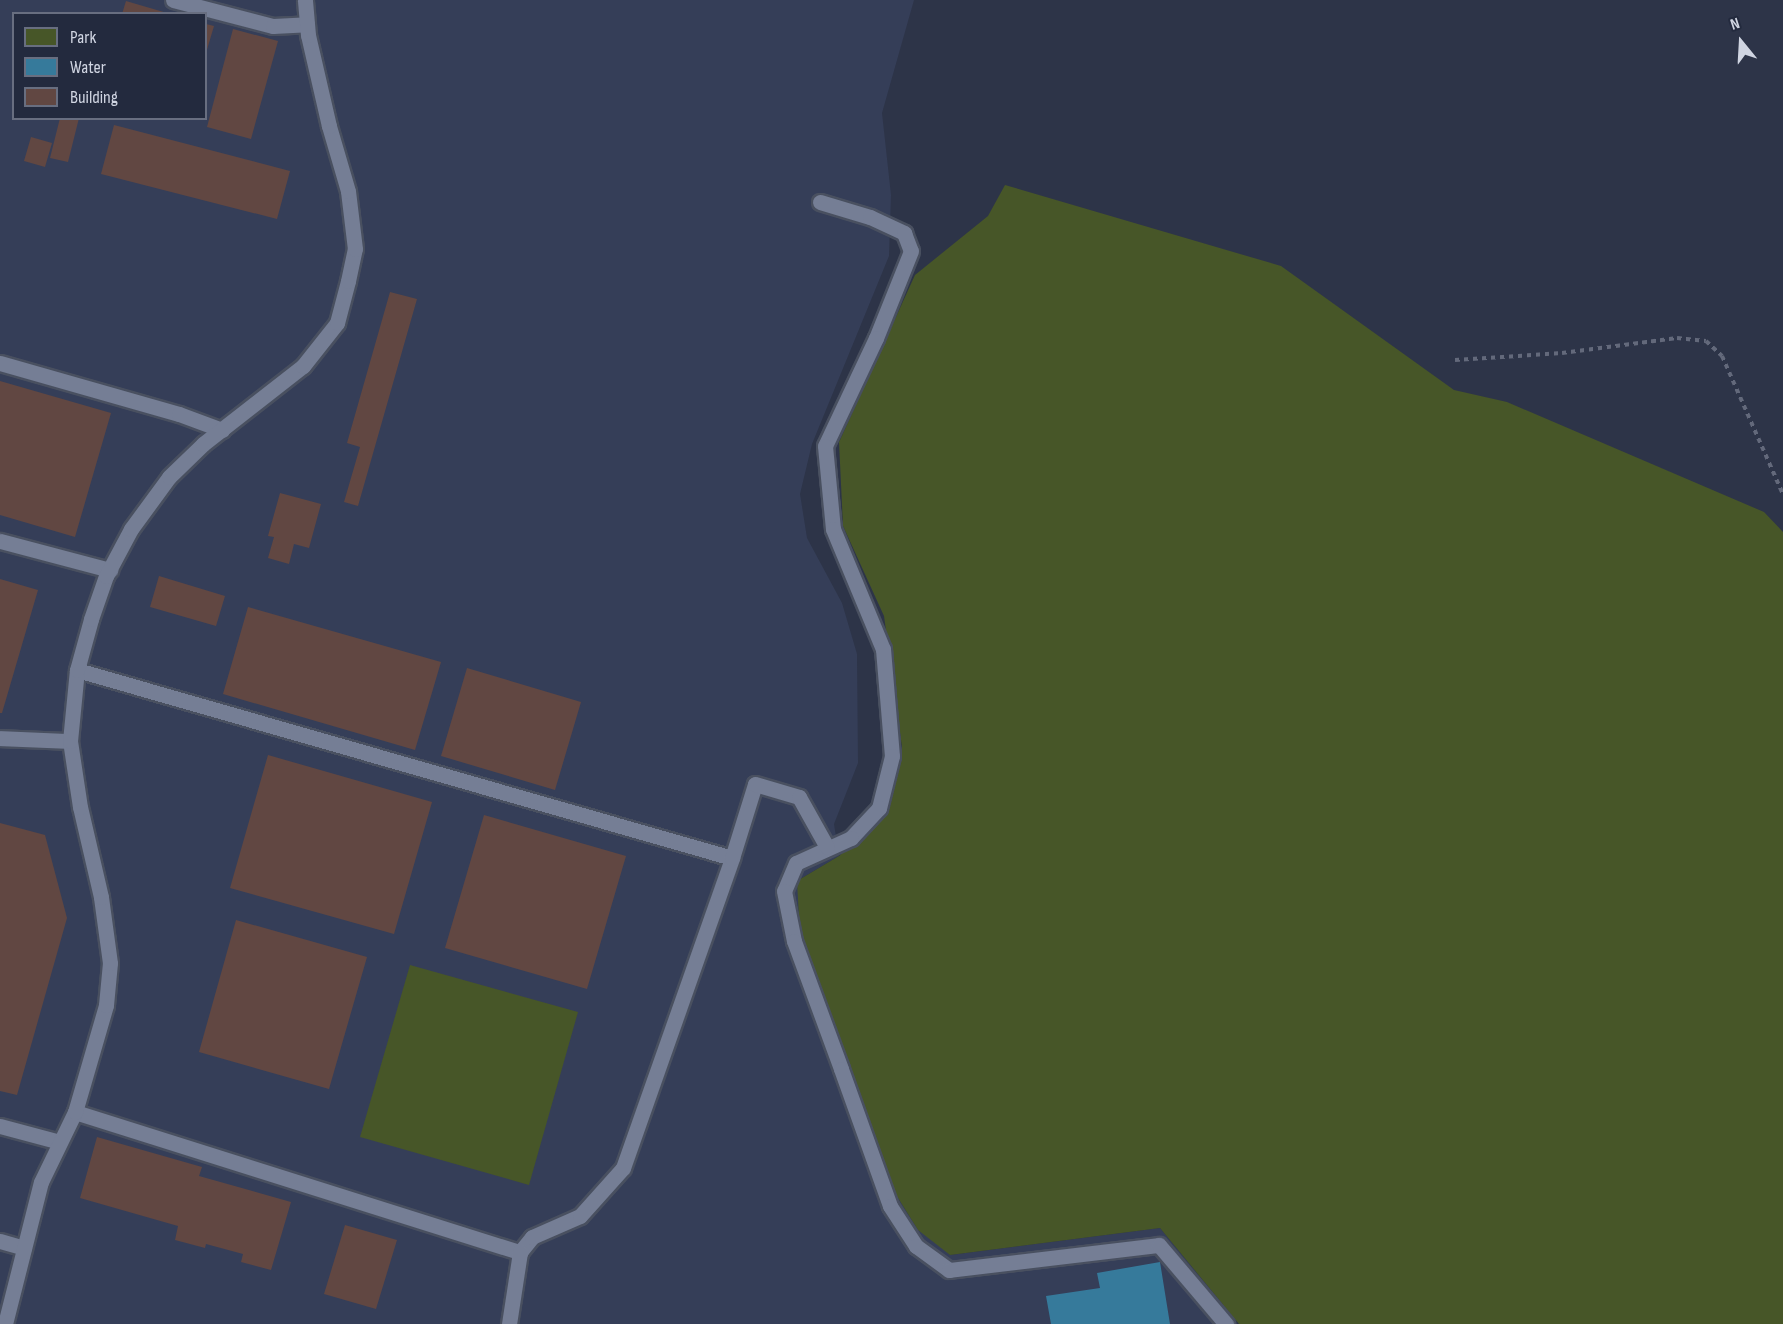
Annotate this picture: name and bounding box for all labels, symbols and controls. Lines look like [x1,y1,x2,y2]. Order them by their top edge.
legend [12,12,207,120]
north arrow [1711,12,1771,72]
text: N [1728,14,1742,35]
text: Park [70,27,96,48]
text: Water [70,57,106,78]
text: Building [70,87,118,108]

